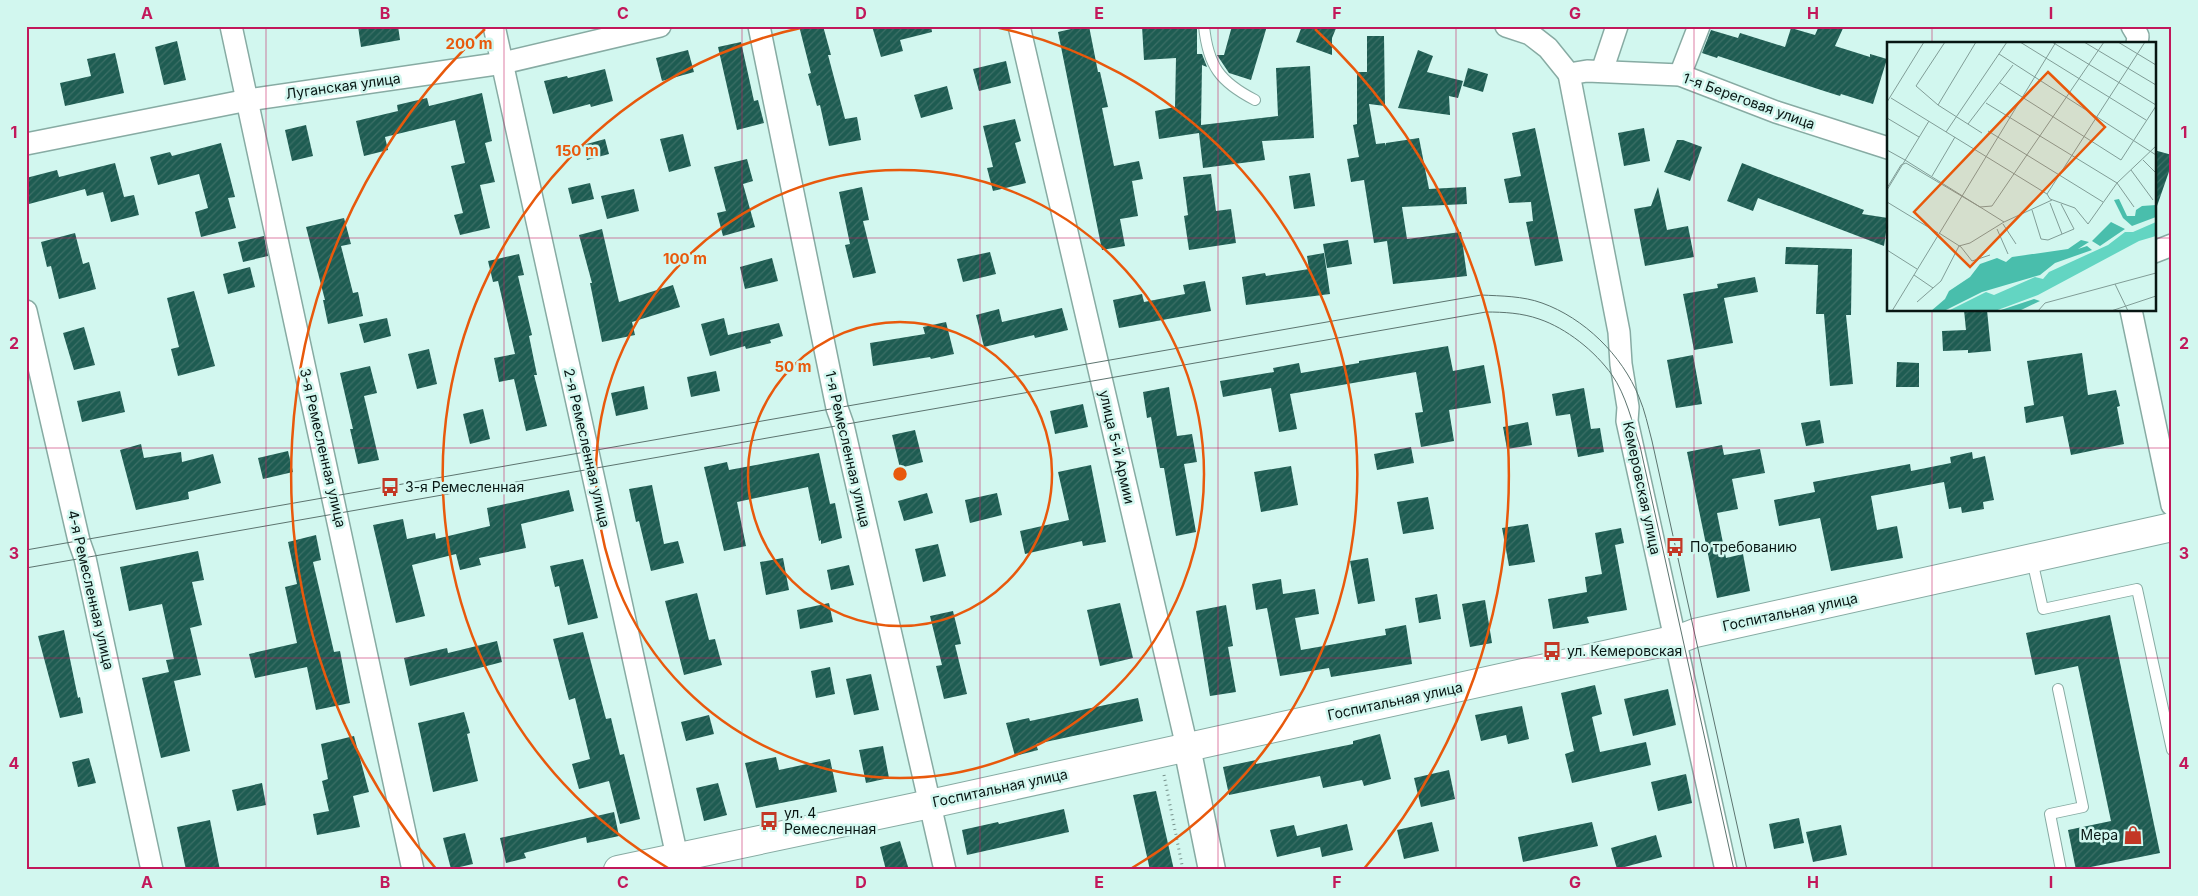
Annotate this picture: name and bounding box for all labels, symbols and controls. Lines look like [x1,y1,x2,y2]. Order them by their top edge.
text: A [141,3,153,23]
text: B [380,3,390,23]
text: C [617,3,629,23]
text: D [855,3,867,23]
text: E [1094,3,1104,23]
text: F [1332,3,1342,23]
text: G [1569,3,1581,23]
text: H [1807,3,1819,23]
text: I [2049,3,2053,23]
text: 200 m [446,34,492,53]
inset map [1887,42,2156,311]
street label: Луганская улица [285,69,401,102]
street label: 1-я Береговая улица [1681,69,1818,132]
text: 1 [11,122,17,142]
text: 1 [2181,122,2187,142]
text: 150 m [555,141,599,160]
text: 100 m [663,249,707,268]
text: 2 [9,333,19,353]
text: 2 [2179,333,2189,353]
text: 50 m [775,357,811,376]
street label: 3-я Ремесленная улица [297,367,350,529]
street label: 2-я Ремесленная улица [561,367,614,529]
street label: 1-я Ремесленная улица [822,369,875,529]
street label: улица 5-й Армии [1096,388,1139,506]
street label: Кемеровская улица [1620,420,1665,556]
centre of rings [891,465,909,483]
bus stop icon: 3-я Ремесленная [379,476,401,498]
place label: 3-я Ремесленная [405,478,524,495]
street label: 4-я Ремесленная улица [65,508,118,671]
bus stop icon: По требованию [1664,536,1686,558]
place label: По требованию [1690,538,1797,555]
text: 3 [9,543,19,563]
text: 3 [2179,543,2189,563]
street label: Госпитальная улица [1721,589,1859,634]
bus stop icon: ул. Кемеровская [1541,640,1563,662]
place label: ул. Кемеровская [1567,642,1682,659]
street label: Госпитальная улица [1326,678,1464,723]
text: 4 [9,753,20,773]
text: 4 [2179,753,2190,773]
street label: Госпитальная улица [931,765,1069,810]
place label: ул. 4 Ремесленная [784,804,876,837]
bus stop icon: ул. 4 Ремесленная [758,810,780,832]
shop icon: Мера [2122,824,2144,846]
place label: Мера [2081,826,2118,843]
text: A [141,872,153,892]
text: B [380,872,390,892]
text: C [617,872,629,892]
text: D [855,872,867,892]
text: E [1094,872,1104,892]
text: F [1332,872,1342,892]
text: G [1569,872,1581,892]
text: H [1807,872,1819,892]
text: I [2049,872,2053,892]

